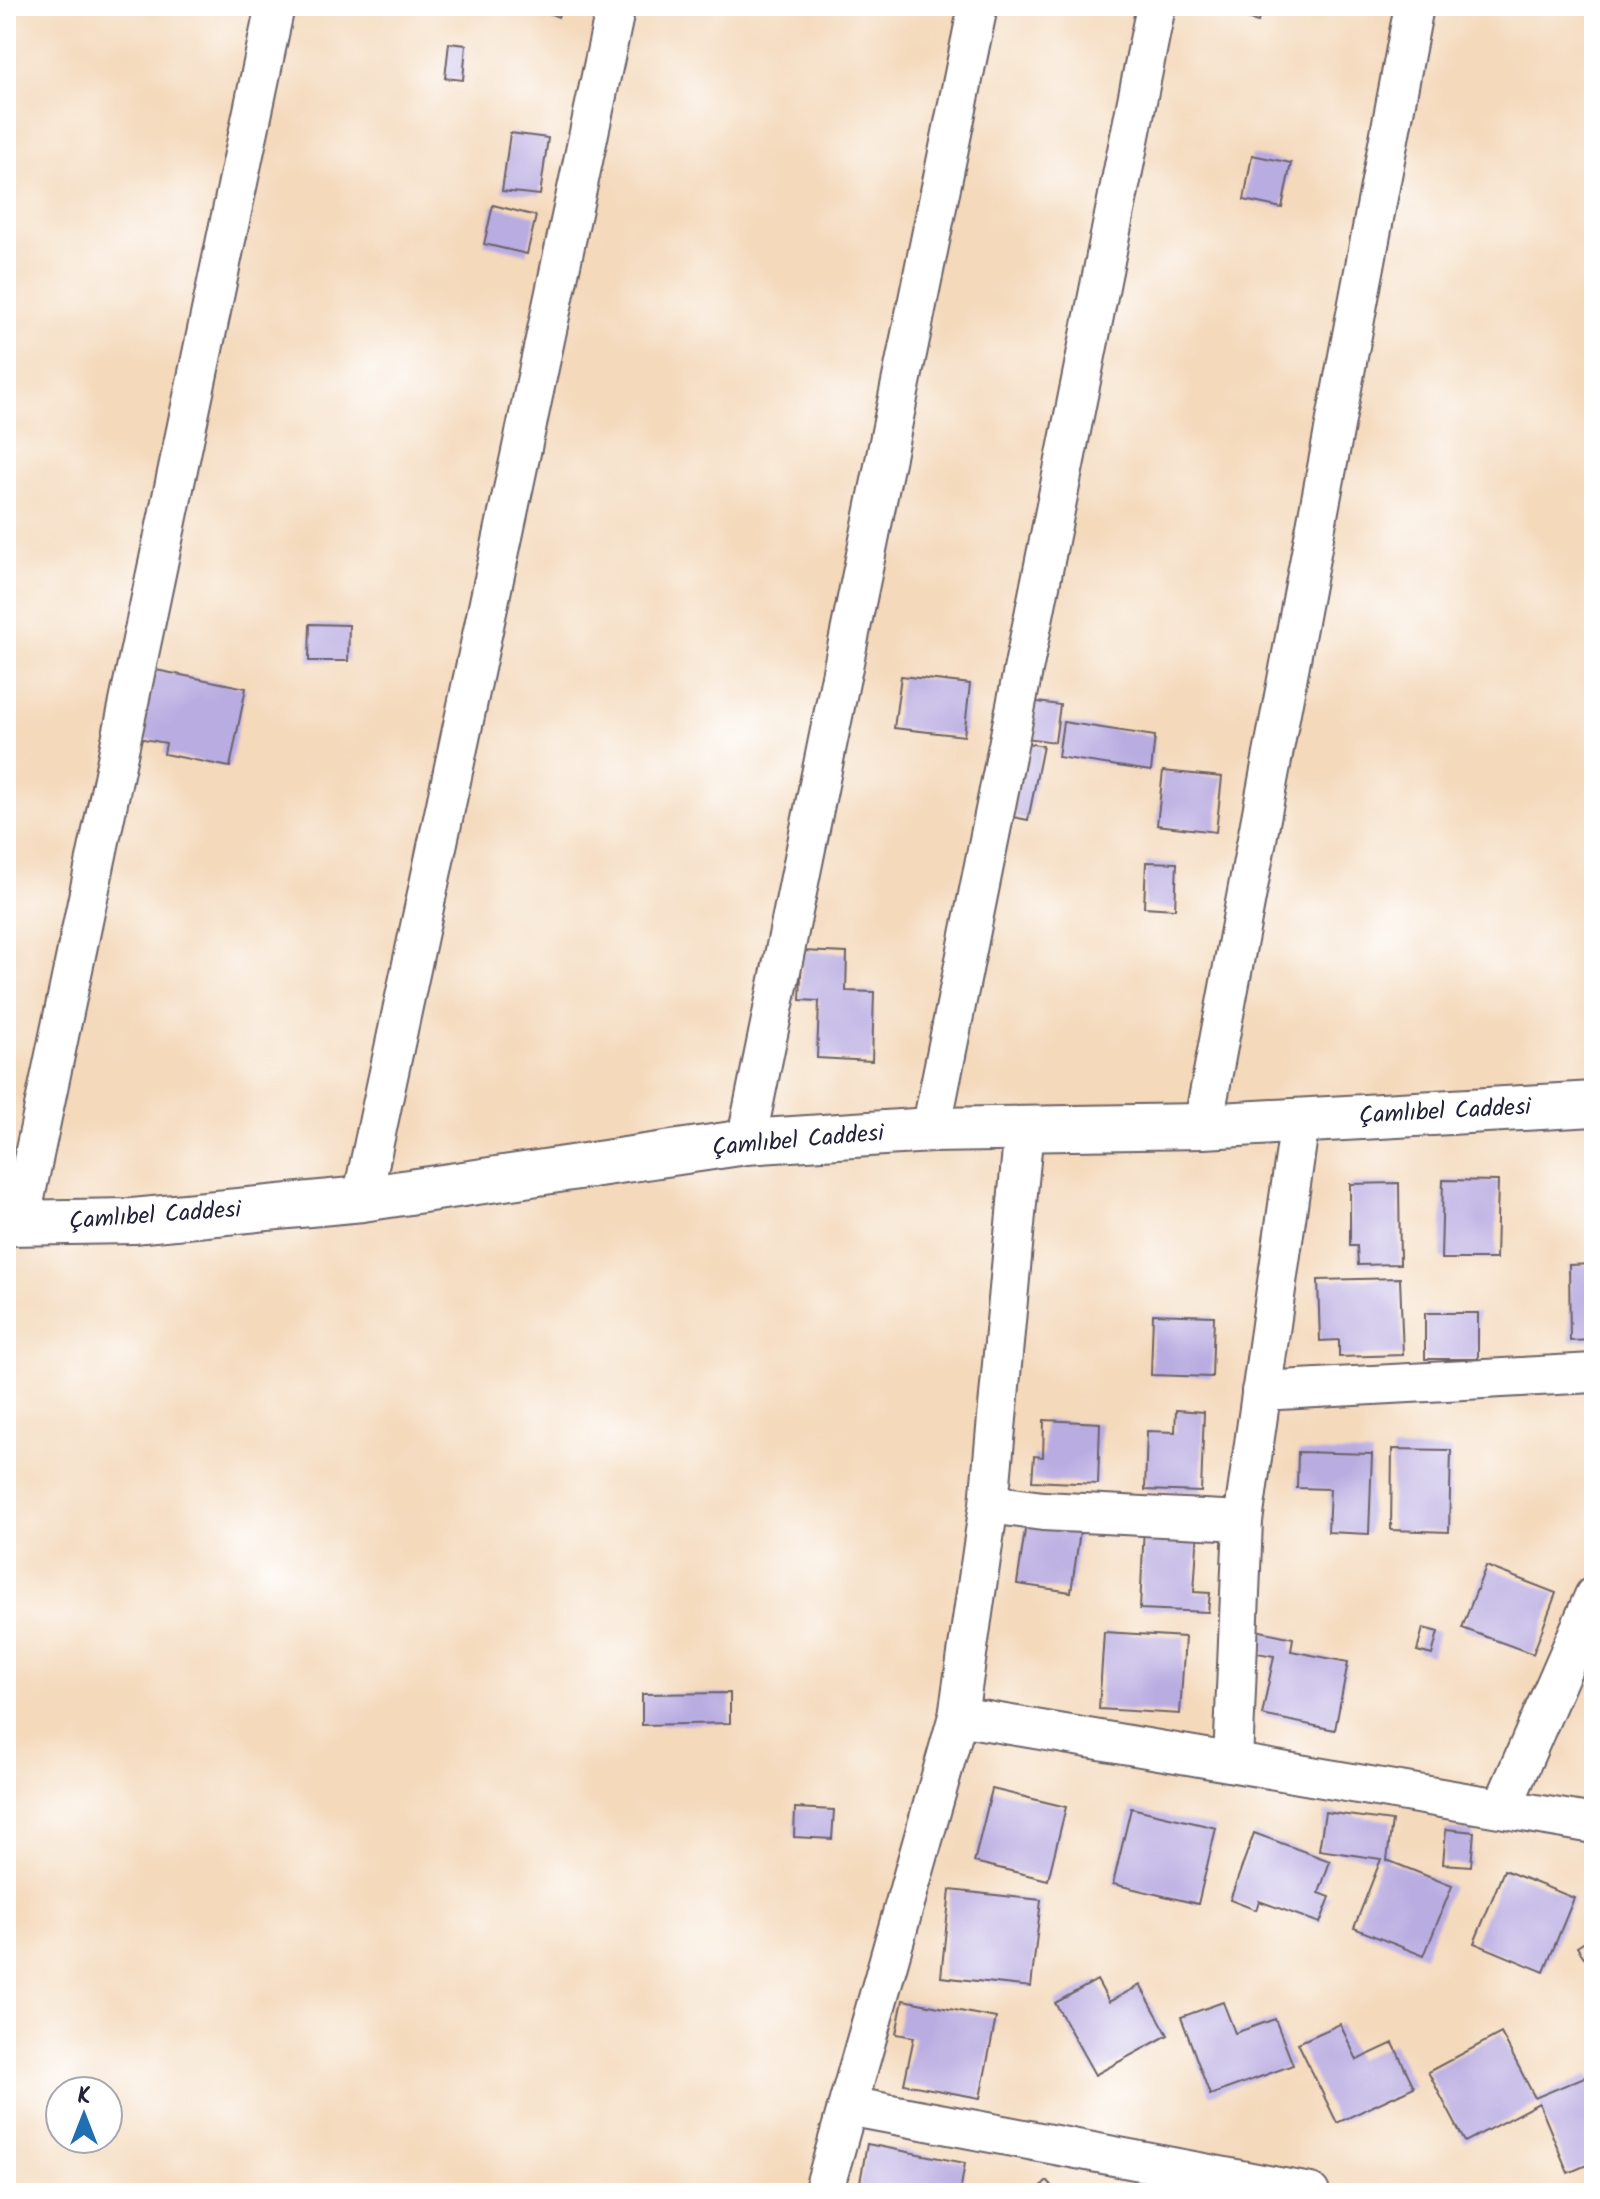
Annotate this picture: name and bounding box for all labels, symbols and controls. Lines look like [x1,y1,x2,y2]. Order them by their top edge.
street label: Çamlıbel Caddesi [1358,1088,1533,1136]
street label: Çamlıbel Caddesi [711,1114,887,1168]
street label: Çamlıbel Caddesi [68,1190,244,1241]
north arrow [44,2075,124,2155]
text: K [77,2080,91,2115]

